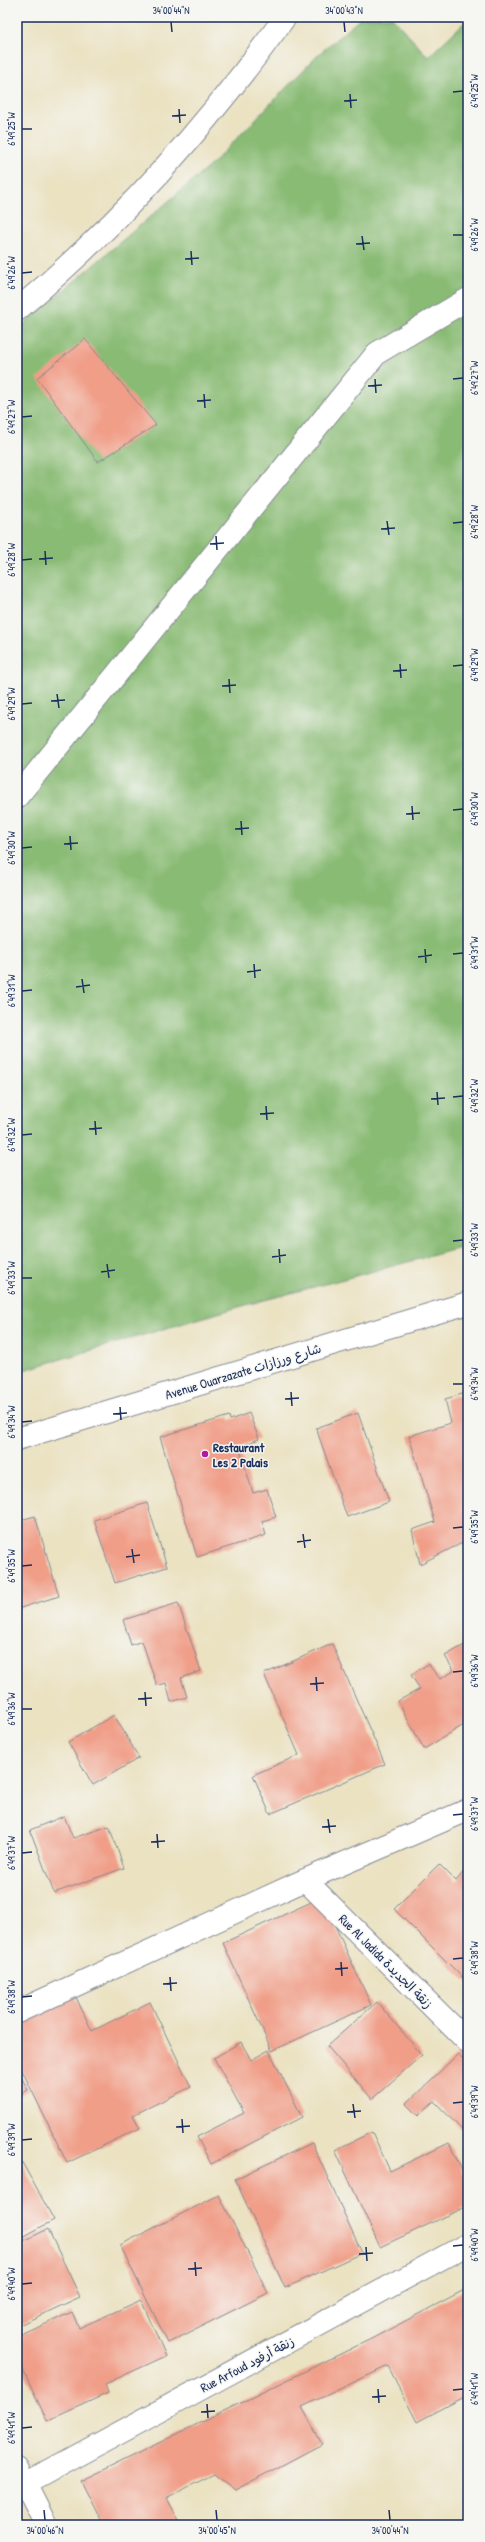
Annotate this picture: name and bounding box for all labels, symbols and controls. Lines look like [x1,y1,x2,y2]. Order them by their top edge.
text: 34°00'44"N [153,4,190,17]
text: 34°00'43"N [325,4,363,17]
text: 6°49'25"W [468,73,481,108]
text: 6°49'25"W [5,111,18,146]
text: 6°49'26"W [468,218,481,252]
text: 6°49'26"W [5,256,18,290]
text: 6°49'27"W [468,360,481,395]
text: 6°49'27"W [5,399,18,434]
text: 6°49'28"W [468,504,481,539]
text: 6°49'28"W [5,542,18,577]
text: 6°49'29"W [468,648,481,681]
text: 6°49'29"W [5,687,18,720]
text: 6°49'30"W [468,791,481,826]
text: 6°49'30"W [5,830,18,865]
text: 6°49'31"W [468,936,481,969]
text: 6°49'31"W [5,974,18,1007]
text: 6°49'32"W [468,1078,481,1113]
text: 6°49'32"W [5,1117,18,1152]
text: 6°49'33"W [468,1222,481,1257]
text: 6°49'33"W [5,1260,18,1295]
street label: Avenue Ouarzazate شارع ورزازات [163,1339,324,1404]
text: 6°49'34"W [468,1367,481,1400]
text: 6°49'34"W [5,1405,18,1438]
place label: Restaurant Les 2 Palais [213,1438,268,1471]
marker: Restaurant Les 2 Palais [200,1449,210,1459]
text: 6°49'35"W [468,1510,481,1544]
text: 6°49'35"W [5,1549,18,1583]
text: 6°49'36"W [468,1654,481,1688]
text: 6°49'36"W [5,1692,18,1726]
text: 6°49'37"W [468,1796,481,1831]
text: 6°49'37"W [5,1835,18,1870]
street label: Rue Al Jadida زنقة الجديدة [335,1910,437,2012]
text: 6°49'38"W [468,1940,481,1975]
text: 6°49'38"W [5,1979,18,2014]
text: 6°49'39"W [468,2085,481,2118]
text: 6°49'39"W [5,2123,18,2156]
text: 6°49'40"W [468,2228,481,2261]
text: 6°49'40"W [5,2267,18,2300]
street label: Rue Arfoud زنقة أرفود [197,2332,297,2396]
text: 6°49'41"W [468,2372,481,2405]
text: 6°49'41"W [5,2411,18,2444]
text: 34°00'46"N [26,2524,64,2537]
text: 34°00'45"N [198,2524,236,2537]
text: 34°00'44"N [372,2524,409,2537]

